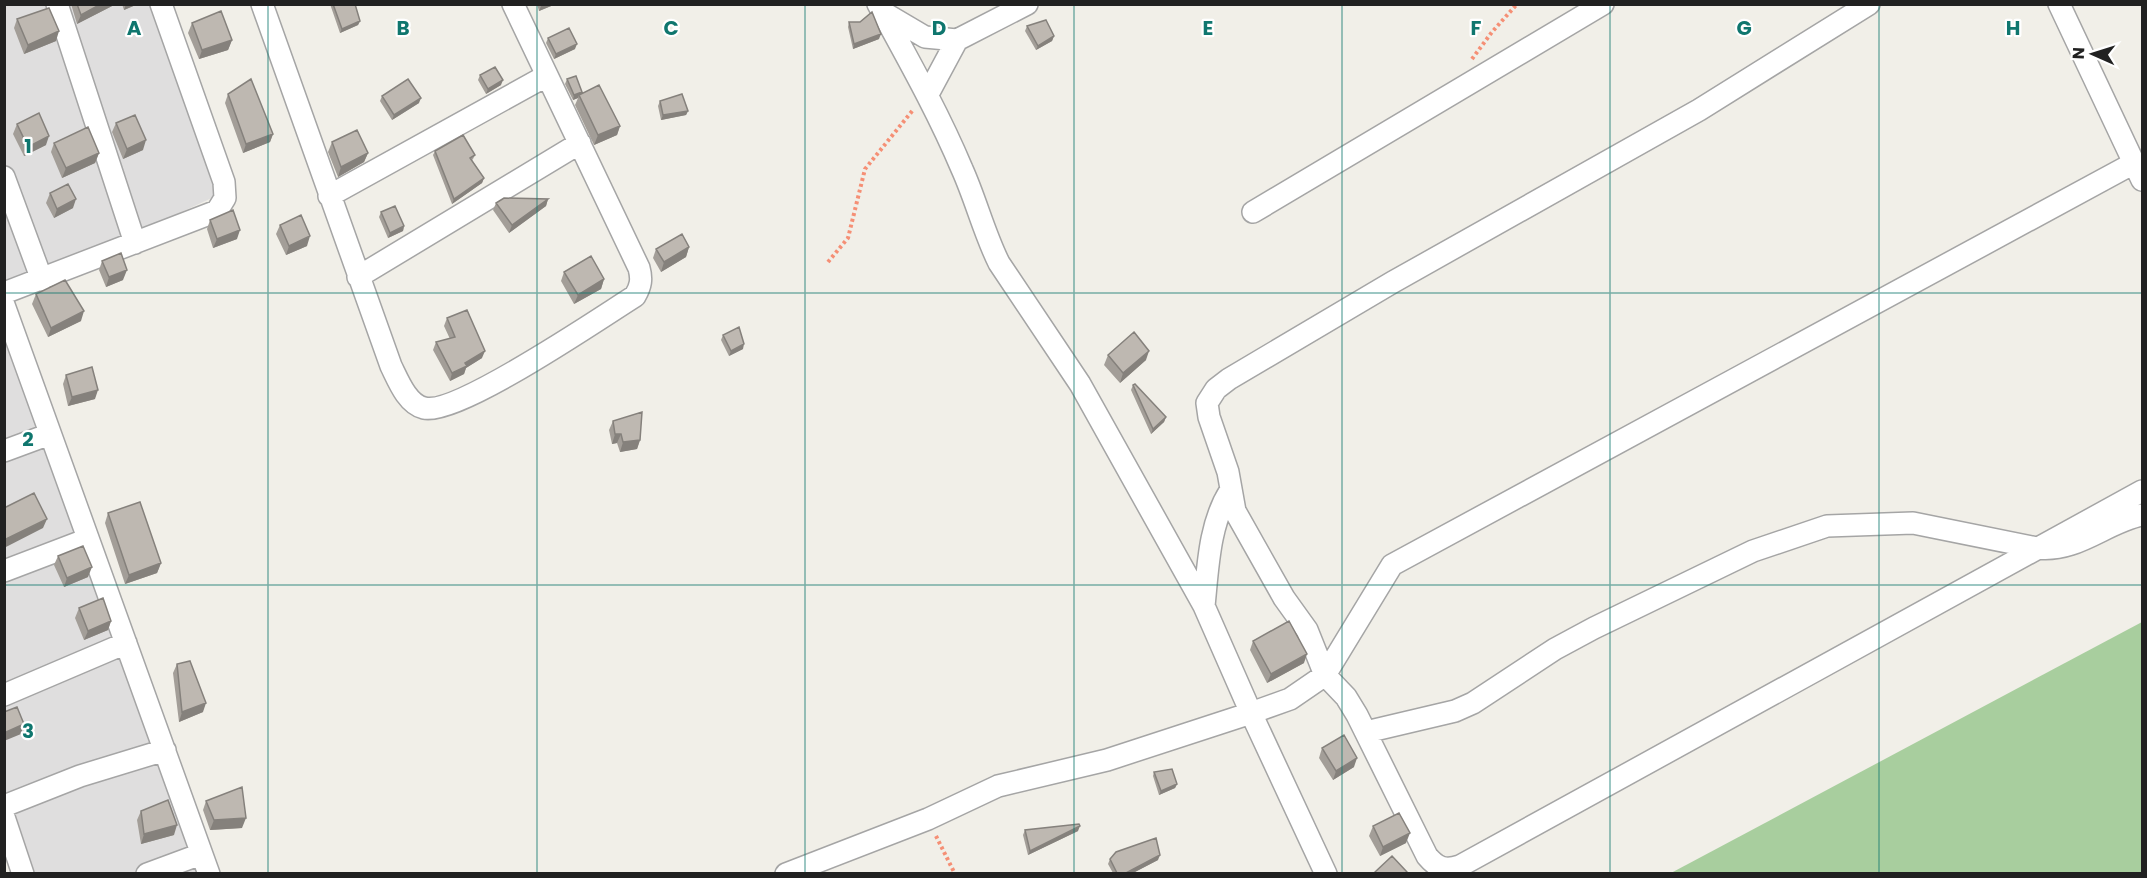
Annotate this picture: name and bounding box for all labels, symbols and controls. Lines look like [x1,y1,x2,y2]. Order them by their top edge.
text: A [127,14,142,42]
text: B [396,14,410,42]
text: C [663,14,679,42]
text: D [932,14,946,42]
text: E [1203,14,1213,42]
text: F [1471,14,1482,42]
text: G [1736,14,1752,42]
text: H [2006,14,2020,42]
north arrow [2063,24,2123,84]
text: N [2067,47,2090,60]
text: 1 [24,132,32,160]
text: 2 [22,425,34,453]
text: 3 [22,717,34,745]

